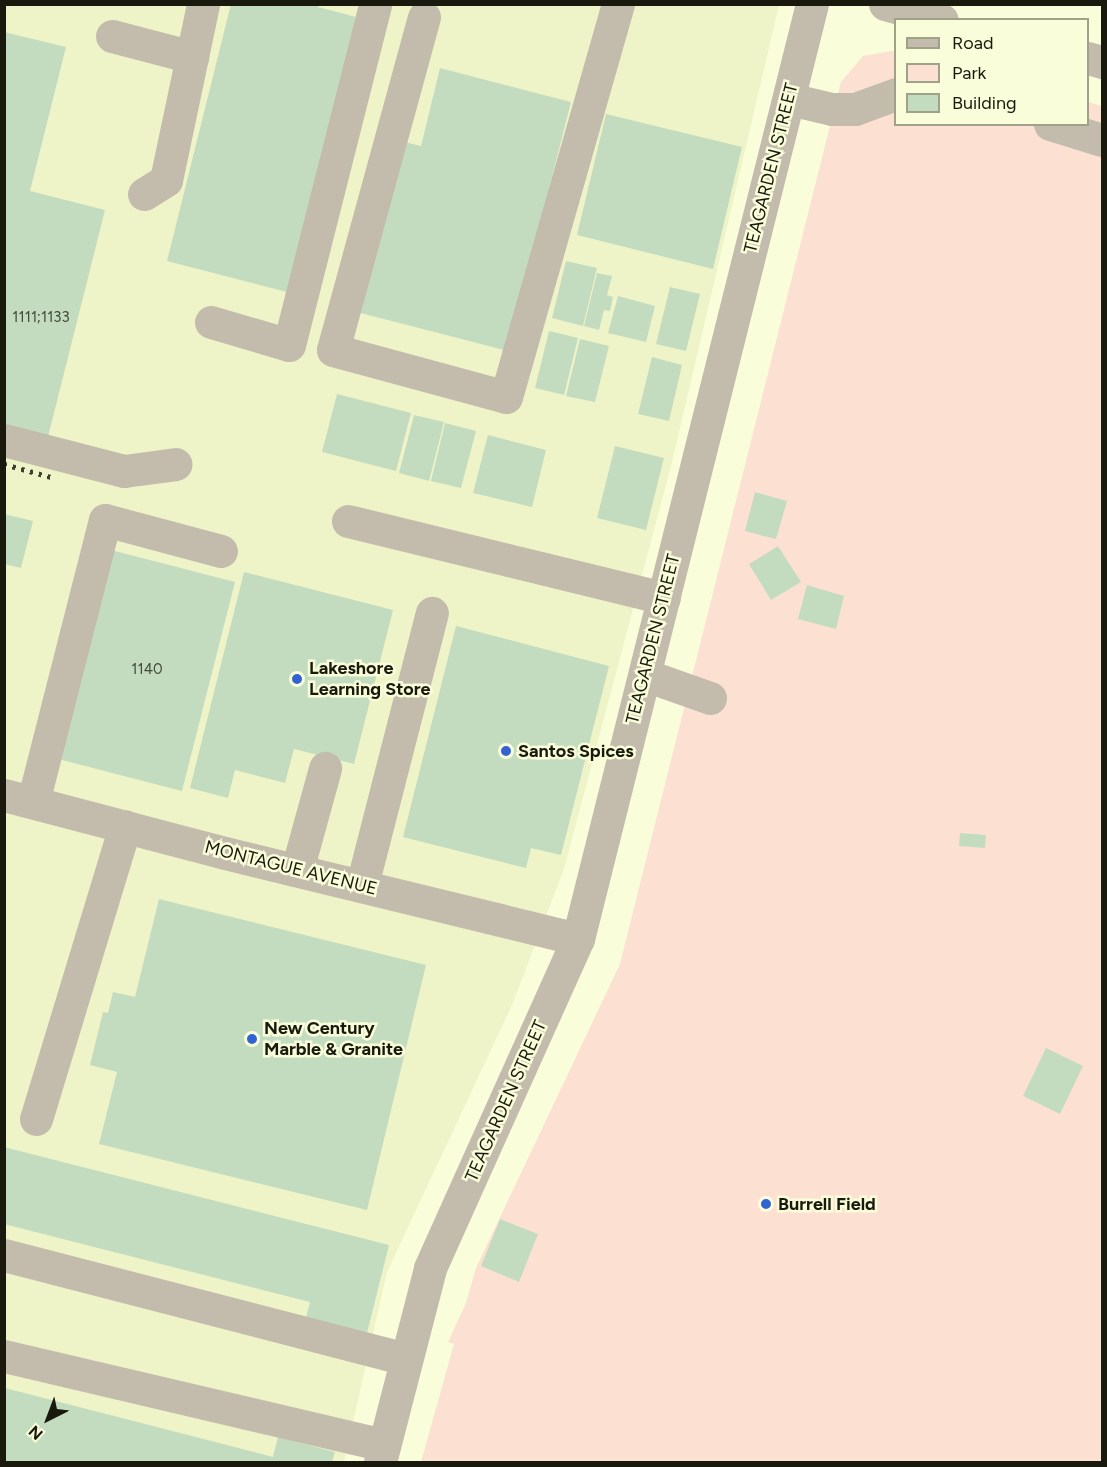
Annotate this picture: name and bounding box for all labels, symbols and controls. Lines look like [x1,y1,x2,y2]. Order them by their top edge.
legend [894,18,1089,126]
text: Road [952,32,993,54]
text: Park [952,62,986,84]
street label: TEAGARDEN STREET [739,81,803,255]
text: Building [952,92,1017,114]
house number: 1111;1133 [12,309,70,327]
street label: TEAGARDEN STREET [621,552,685,726]
place label: Lakeshore Learning Store [309,658,431,700]
house number: 1140 [131,661,163,679]
marker: Lakeshore Learning Store [290,672,304,686]
place label: Santos Spices [518,740,634,762]
marker: Santos Spices [499,744,513,758]
street label: MONTAGUE AVENUE [203,836,379,900]
street label: TEAGARDEN STREET [461,1017,551,1185]
place label: New Century Marble & Granite [264,1018,403,1060]
marker: New Century Marble & Granite [245,1032,259,1046]
place label: Burrell Field [778,1193,876,1215]
marker: Burrell Field [759,1197,773,1211]
north arrow [18,1389,78,1449]
text: N [25,1422,47,1444]

